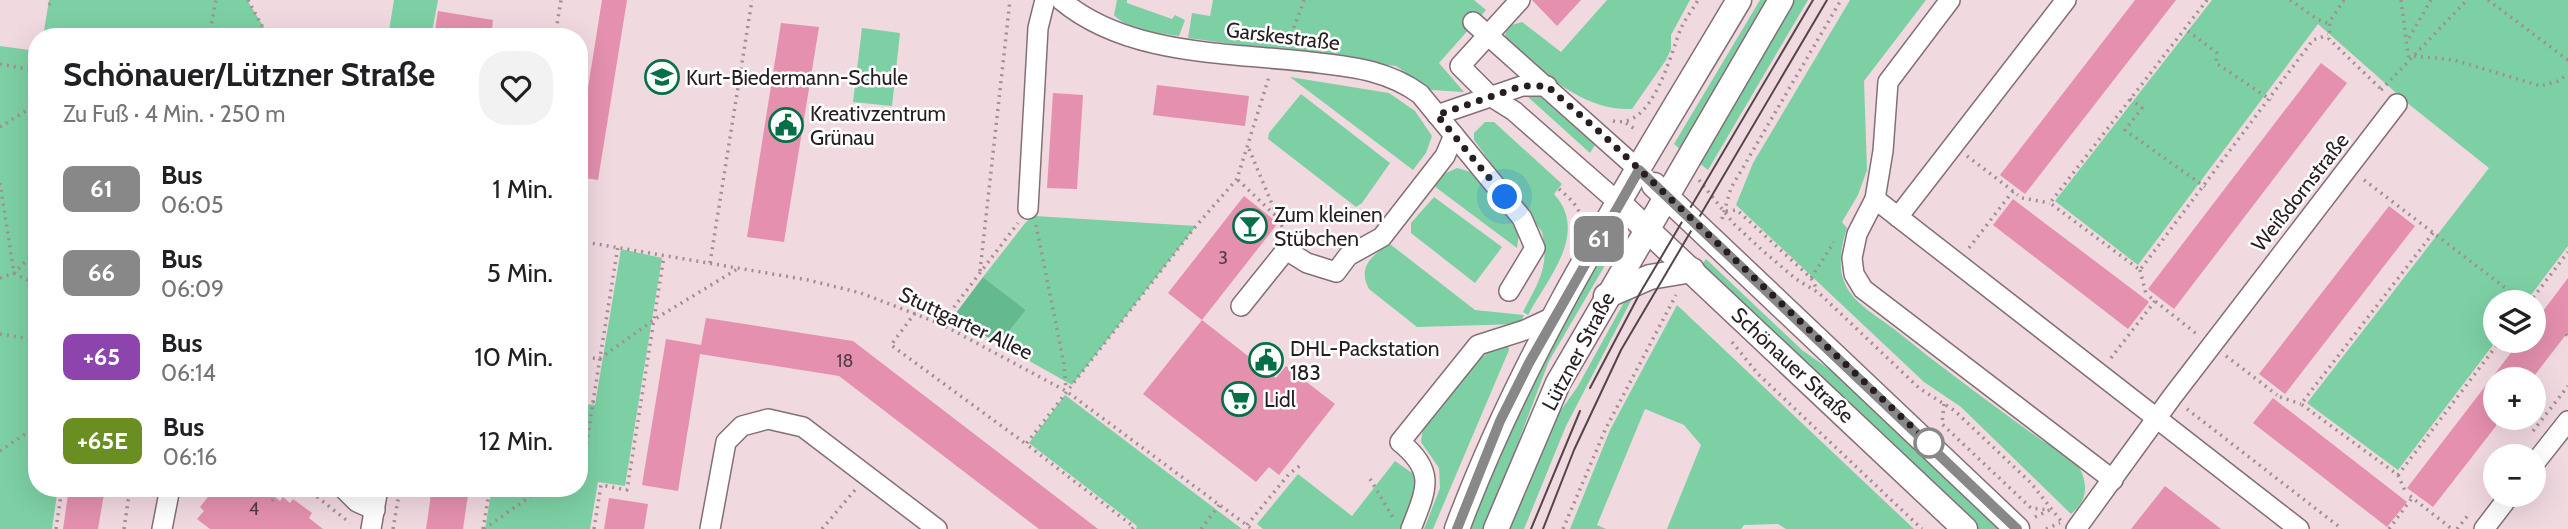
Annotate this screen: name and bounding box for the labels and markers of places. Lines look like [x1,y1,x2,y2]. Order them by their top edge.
school or university icon: Kurt-Biedermann-Schule [643,58,681,96]
place label: Kurt-Biedermann-Schule [686,65,908,90]
place label: Kreativzentrum Grünau [810,101,946,150]
public building icon: Kreativzentrum Grünau [767,106,805,144]
place label: Zum kleinen Stübchen [1274,202,1383,251]
bar icon: Zum kleinen Stübchen [1231,207,1269,245]
place label: DHL-Packstation 183 [1290,336,1439,385]
public building icon: DHL-Packstation 183 [1247,341,1285,379]
supermarket icon: Lidl [1220,380,1258,418]
place label: Lidl [1264,387,1296,412]
unlabelled marker [1914,428,1944,458]

